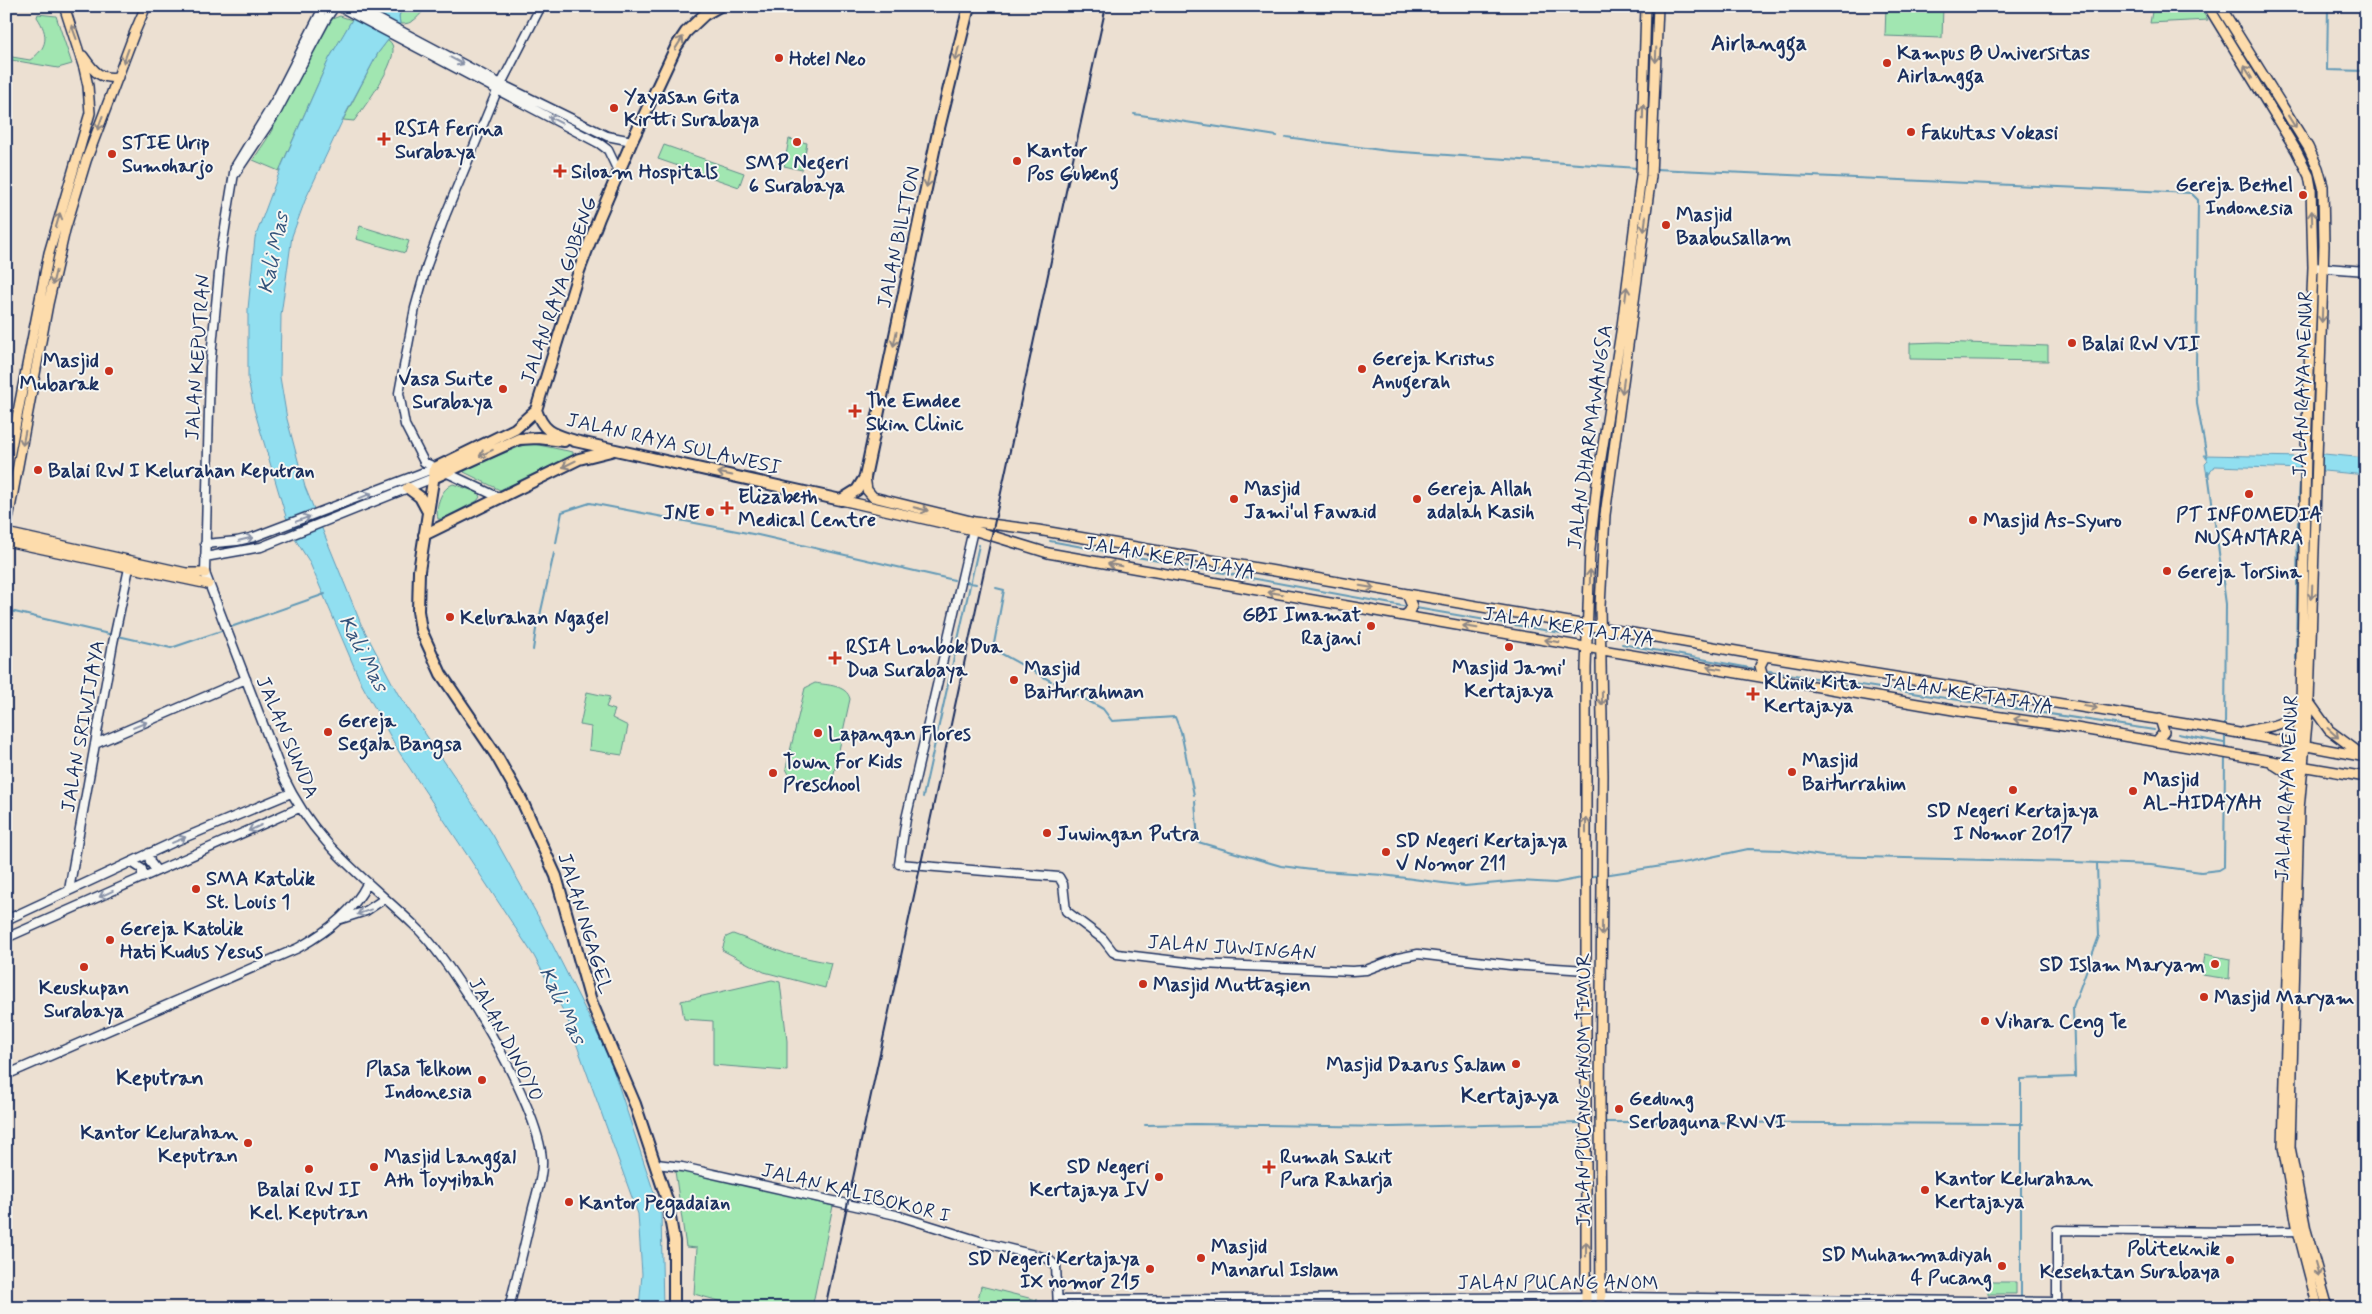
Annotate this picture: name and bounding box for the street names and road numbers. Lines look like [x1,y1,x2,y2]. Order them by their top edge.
street label: JALAN BILITON [871,164,928,311]
street label: JALAN RAYA GUBENG [515,193,604,388]
street label: JALAN KEPUTRAN [179,273,218,441]
street label: JALAN RAYA MENUR [2287,291,2320,478]
street label: JALAN DHARMAWANGSA [1561,323,1620,551]
street label: JALAN RAYA SULAWESI [564,407,784,482]
street label: JALAN KERTAJAYA [1082,530,1258,587]
street label: JALAN KERTAJAYA [1481,601,1657,654]
street label: JALAN SRIWIJAYA [55,638,112,815]
street label: JALAN KERTAJAYA [1880,668,2056,721]
street label: JALAN SUNDA [249,672,325,803]
street label: JALAN RAYA MENUR [2269,694,2306,882]
street label: JALAN NGAGEL [550,850,619,998]
street label: JALAN JUWINGAN [1146,929,1317,968]
street label: JALAN PUCANG ANOM TIMUR [1571,953,1598,1227]
street label: JALAN DINOYO [462,973,550,1107]
street label: JALAN KALIBOKOR I [758,1157,953,1230]
street label: JALAN PUCANG ANOM [1457,1270,1659,1297]

